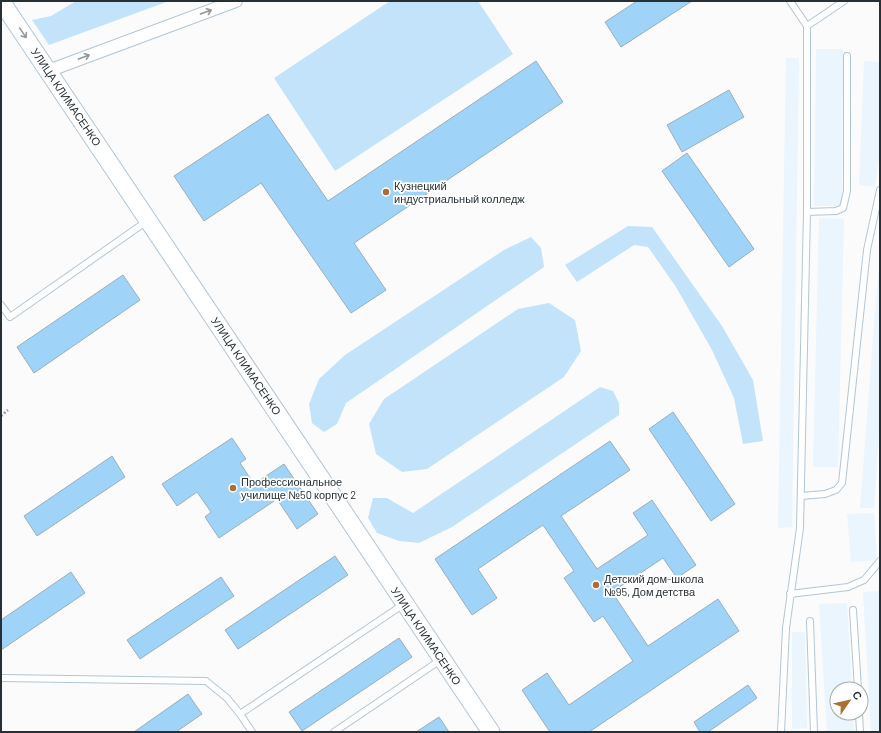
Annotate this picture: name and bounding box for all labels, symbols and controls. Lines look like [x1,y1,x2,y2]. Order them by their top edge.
one-way arrow [200,8,213,15]
one-way arrow [19,28,27,39]
street label: УЛИЦА КЛИМАСЕНКО [29,45,104,149]
one-way arrow [78,53,90,61]
place label: Кузнецкий индустриальный колледж [394,179,525,205]
marker: Кузнецкий индустриальный колледж [381,187,391,197]
street label: УЛИЦА КЛИМАСЕНКО [209,314,284,418]
place label: Профессиональное училище №50 корпус 2 [241,475,356,501]
marker: Профессиональное училище №50 корпус 2 [228,483,238,493]
place label: Детский дом-школа №95, Дом детства [604,572,704,598]
marker: Детский дом-школа №95, Дом детства [591,580,601,590]
street label: УЛИЦА КЛИМАСЕНКО [389,584,464,688]
north arrow [829,681,869,721]
text: С [850,688,865,702]

